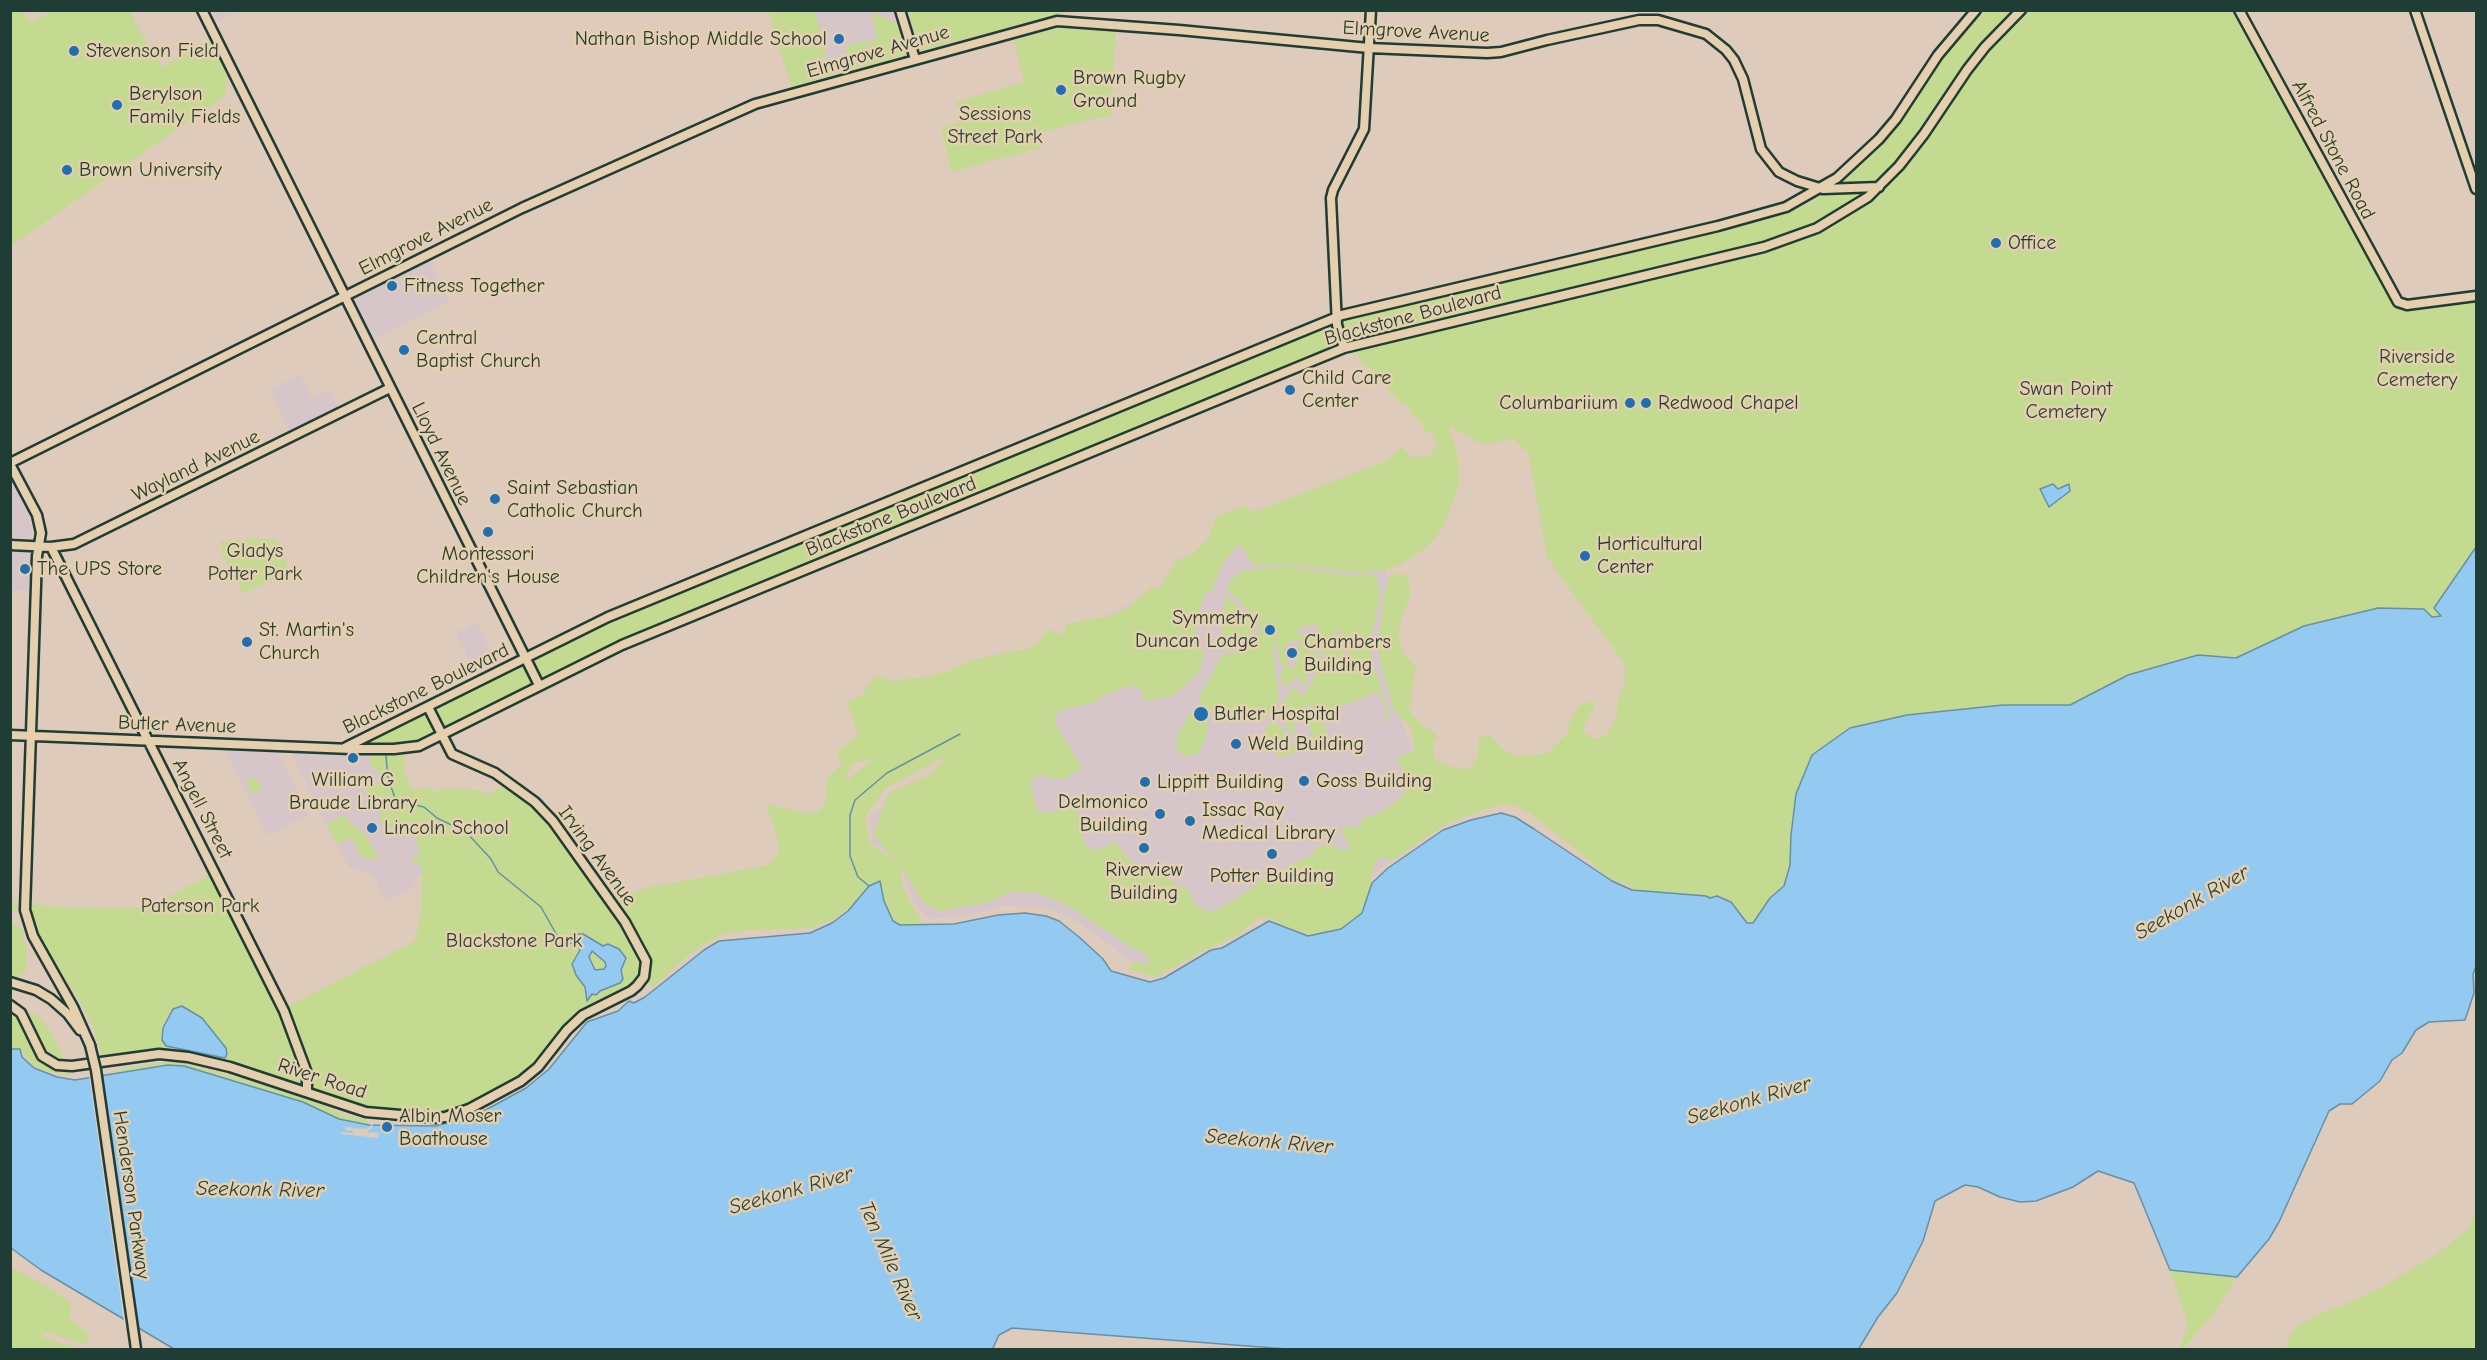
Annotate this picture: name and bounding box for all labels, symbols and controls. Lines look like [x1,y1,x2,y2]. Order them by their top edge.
street label: Elmgrove Avenue [1342,16,1490,48]
street label: Elmgrove Avenue [804,20,952,84]
place label: Nathan Bishop Middle School [575,27,827,51]
marker: Nathan Bishop Middle School [832,32,846,46]
place label: Stevenson Field [86,39,219,63]
marker: Stevenson Field [67,44,81,58]
place label: Brown Rugby Ground [1073,66,1185,113]
street label: Alfred Stone Road [2286,76,2380,224]
place label: Berylson Family Fields [129,82,240,129]
marker: Brown Rugby Ground [1054,83,1068,97]
marker: Berylson Family Fields [110,98,124,112]
park label: Sessions Street Park [947,102,1043,149]
place label: Brown University [79,158,222,182]
marker: Brown University [60,163,74,177]
street label: Elmgrove Avenue [355,193,497,281]
place label: Office [2008,231,2056,255]
marker: Office [1989,236,2003,250]
place label: Fitness Together [404,274,544,298]
marker: Fitness Together [385,279,399,293]
street label: Blackstone Boulevard [1322,281,1504,351]
place label: Central Baptist Church [416,326,541,373]
marker: Central Baptist Church [397,343,411,357]
park label: Riverside Cemetery [2377,345,2457,392]
place label: Child Care Center [1302,366,1391,413]
park label: Swan Point Cemetery [2020,377,2112,424]
marker: Child Care Center [1283,383,1297,397]
place label: Columbariium [1499,391,1618,415]
place label: Redwood Chapel [1658,391,1799,415]
marker: Columbariium [1623,396,1637,410]
marker: Redwood Chapel [1639,396,1653,410]
street label: Lloyd Avenue [406,399,476,509]
street label: Wayland Avenue [128,425,264,507]
street label: Blackstone Boulevard [802,472,980,562]
place label: Saint Sebastian Catholic Church [507,476,643,523]
marker: Saint Sebastian Catholic Church [488,492,502,506]
marker: Montessori Children's House [481,525,495,539]
place label: Horticultural Center [1597,532,1703,579]
park label: Gladys Potter Park [208,539,302,586]
place label: Montessori Children's House [416,542,560,589]
marker: Horticultural Center [1578,549,1592,563]
place label: The UPS Store [37,557,162,581]
marker: The UPS Store [18,562,32,576]
place label: Symmetry Duncan Lodge [1135,606,1258,653]
place label: St. Martin's Church [259,618,354,665]
marker: Symmetry Duncan Lodge [1263,623,1277,637]
place label: Chambers Building [1304,630,1391,677]
marker: St. Martin's Church [240,635,254,649]
street label: Blackstone Boulevard [339,638,513,740]
marker: Chambers Building [1285,646,1299,660]
place label: Butler Hospital [1214,702,1340,726]
marker: Butler Hospital [1192,705,1210,723]
street label: Butler Avenue [117,711,237,739]
place label: Weld Building [1248,732,1364,756]
marker: Weld Building [1229,737,1243,751]
marker: William G Braude Library [346,751,360,765]
street label: Angell Street [167,755,237,863]
place label: William G Braude Library [289,768,417,815]
place label: Goss Building [1316,769,1432,793]
place label: Lippitt Building [1157,770,1284,794]
marker: Goss Building [1297,774,1311,788]
marker: Lippitt Building [1138,775,1152,789]
place label: Delmonico Building [1058,790,1148,837]
place label: Issac Ray Medical Library [1202,798,1335,845]
street label: Irving Avenue [553,801,641,911]
marker: Delmonico Building [1153,807,1167,821]
marker: Issac Ray Medical Library [1183,814,1197,828]
place label: Lincoln School [384,816,509,840]
marker: Lincoln School [365,821,379,835]
marker: Riverview Building [1137,841,1151,855]
marker: Potter Building [1265,847,1279,861]
place label: Riverview Building [1105,858,1183,905]
water label: Seekonk River [2130,860,2254,946]
place label: Potter Building [1210,864,1334,888]
park label: Paterson Park [141,894,259,918]
park label: Blackstone Park [446,929,582,953]
street label: River Road [274,1053,370,1105]
water label: Seekonk River [1684,1071,1814,1131]
place label: Albin Moser Boathouse [399,1104,501,1151]
street label: Henderson Parkway [107,1109,155,1281]
marker: Albin Moser Boathouse [380,1120,394,1134]
water label: Seekonk River [1204,1124,1334,1160]
water label: Seekonk River [726,1161,856,1221]
water label: Seekonk River [196,1176,324,1204]
water label: Ten Mile River [852,1197,928,1325]

